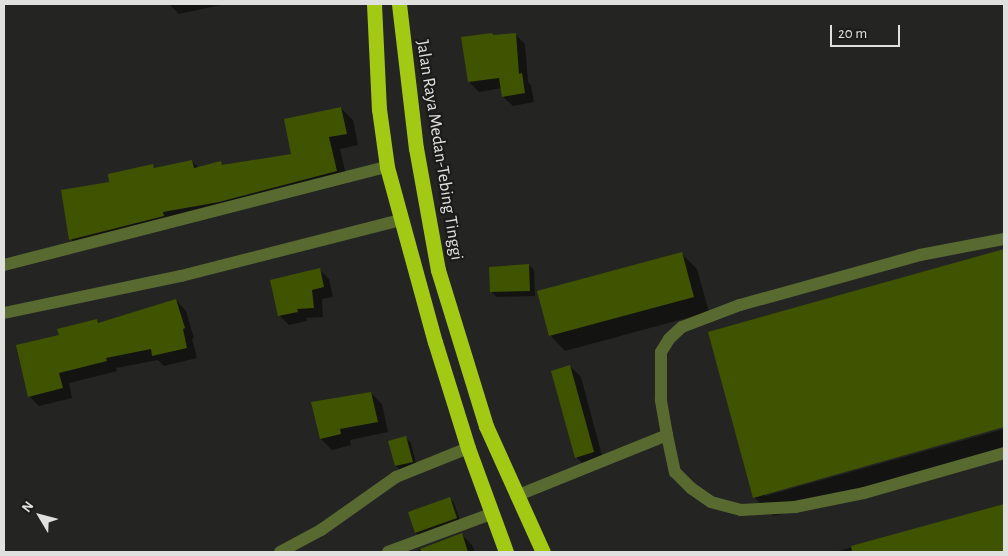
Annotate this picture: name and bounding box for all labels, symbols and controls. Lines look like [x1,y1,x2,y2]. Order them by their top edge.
scale bar [833,15,903,47]
text: 20 m [838,26,867,41]
street label: Jalan Raya Medan-Tebing Tinggi [411,38,467,262]
north arrow [15,491,65,541]
text: N [19,499,37,515]

